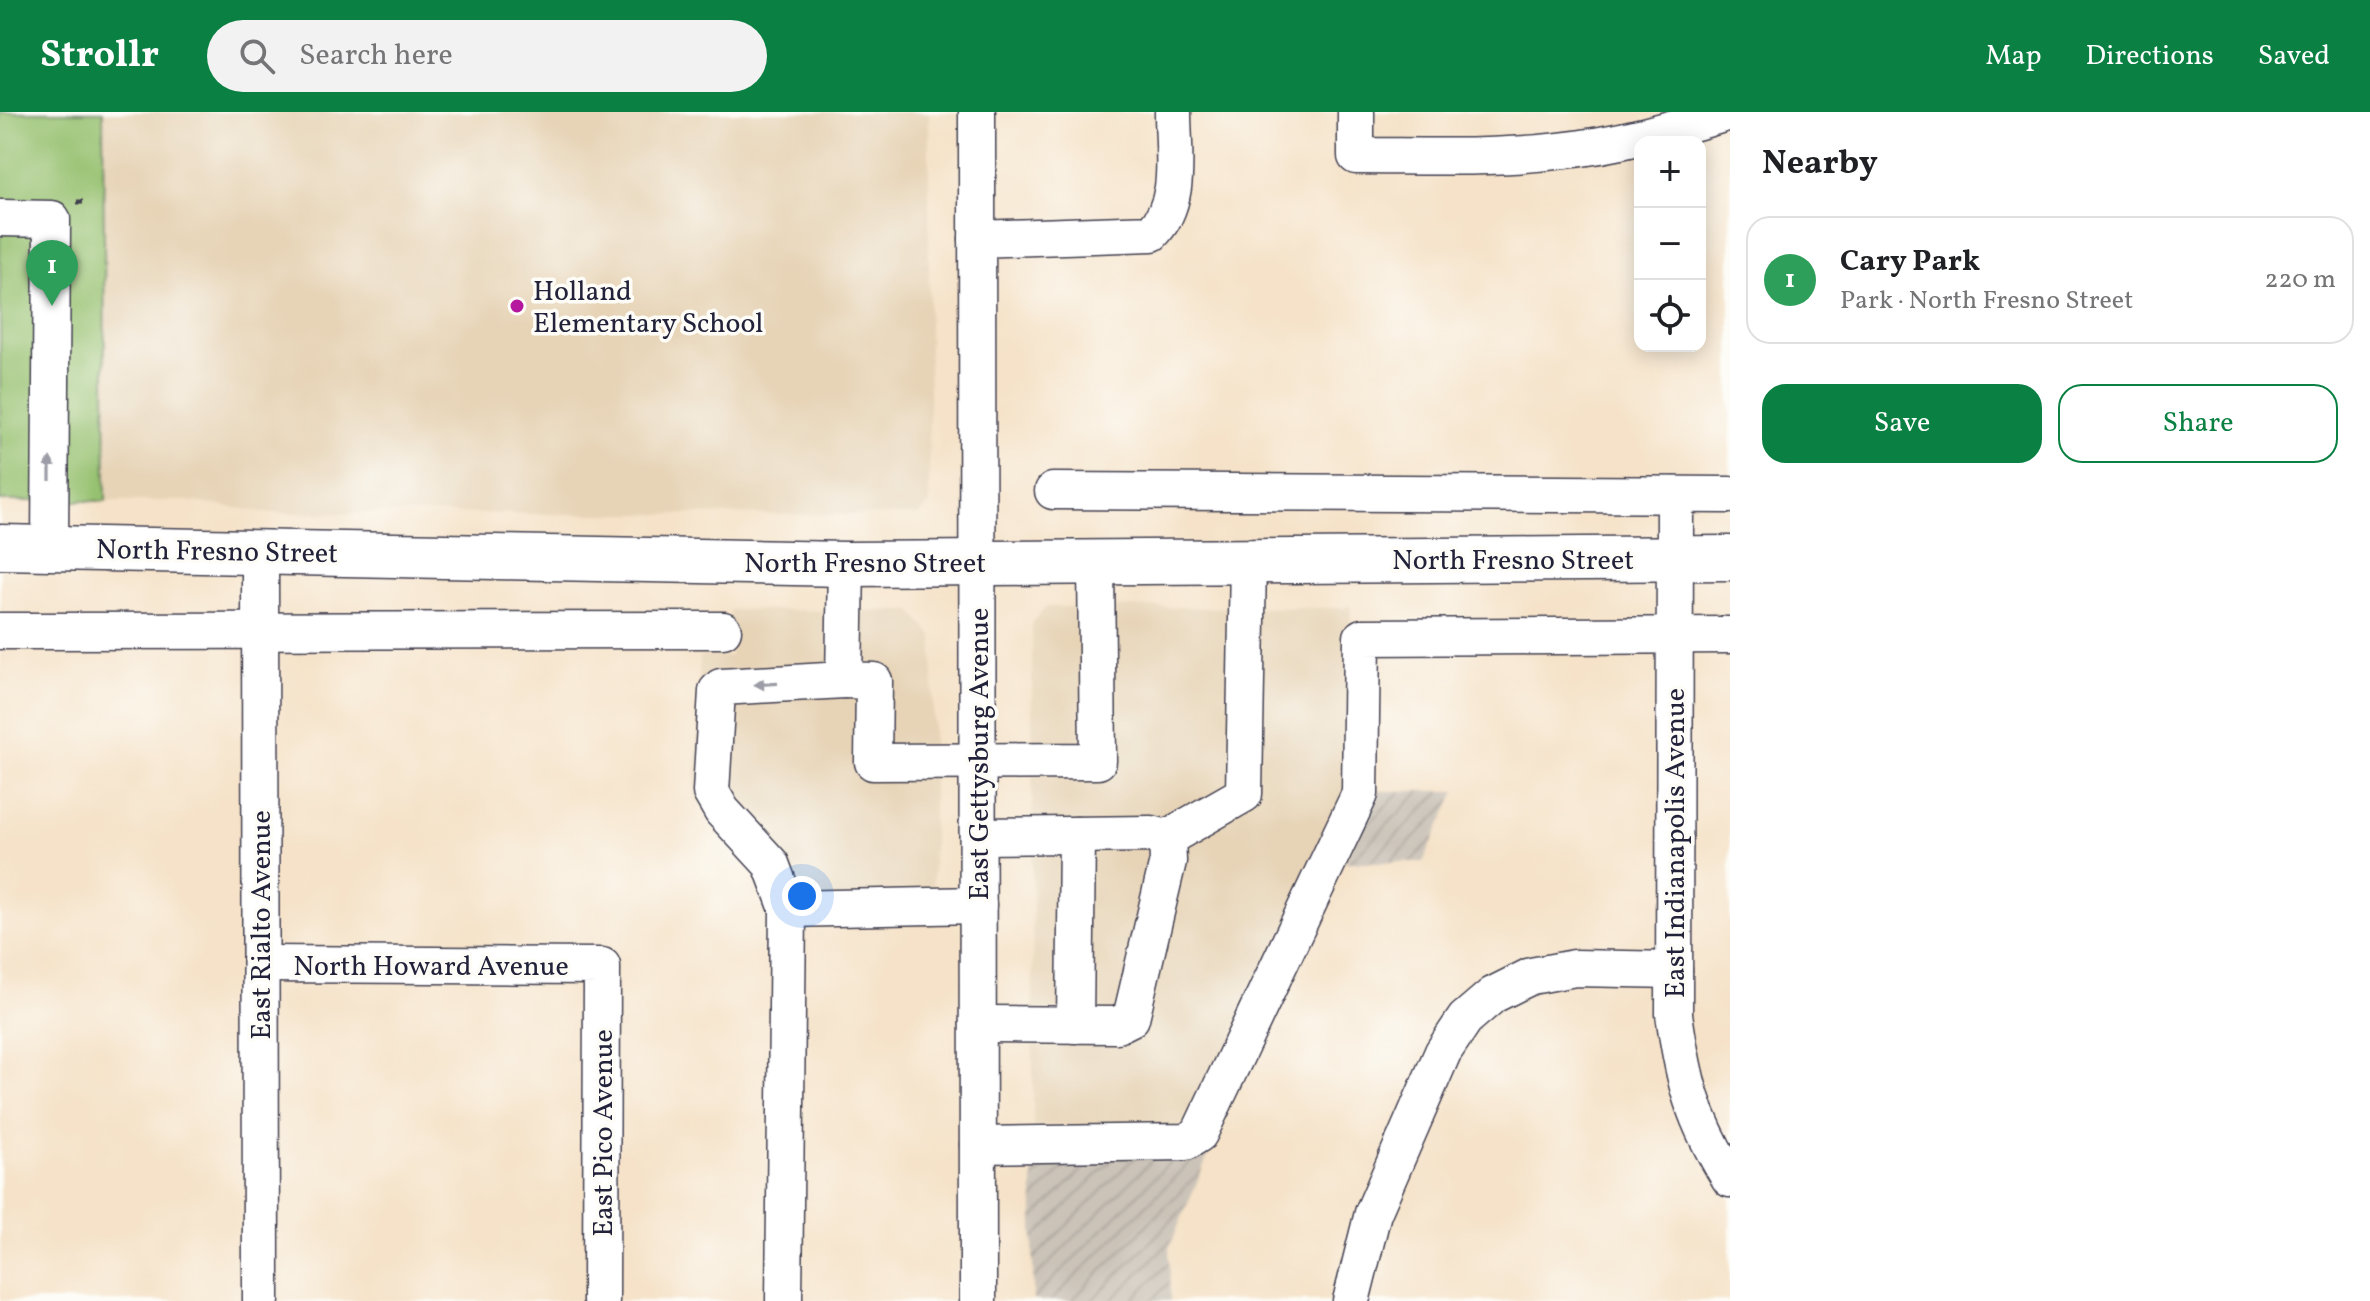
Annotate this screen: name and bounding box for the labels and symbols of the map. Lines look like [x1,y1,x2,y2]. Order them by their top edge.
pin: 1 [26,240,78,306]
place label: Holland Elementary School [533,273,764,344]
marker: Holland Elementary School [508,297,526,315]
one-way arrow [44,456,56,481]
street label: North Fresno Street [96,531,338,574]
street label: North Fresno Street [1392,542,1634,581]
street label: North Fresno Street [744,545,986,584]
street label: East Gettysburg Avenue [961,608,1000,900]
one-way arrow [753,678,778,691]
street label: East Indianapolis Avenue [1657,688,1696,998]
street label: East Rialto Avenue [243,810,282,1040]
your location [782,876,822,916]
street label: North Howard Avenue [293,948,569,987]
street label: East Pico Avenue [585,1029,624,1237]

